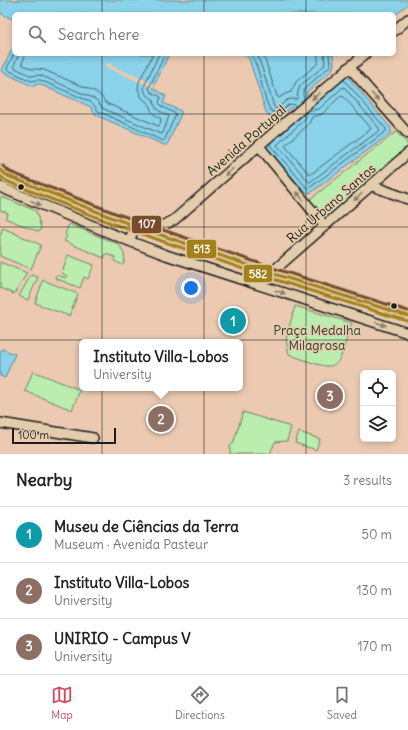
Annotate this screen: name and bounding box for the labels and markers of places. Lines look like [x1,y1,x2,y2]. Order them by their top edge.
unlabelled marker [16,182,26,192]
unlabelled marker [389,301,399,311]
pin: 1 [220,306,246,336]
pin: 3 [317,381,343,411]
pin: 2 [148,404,174,434]

